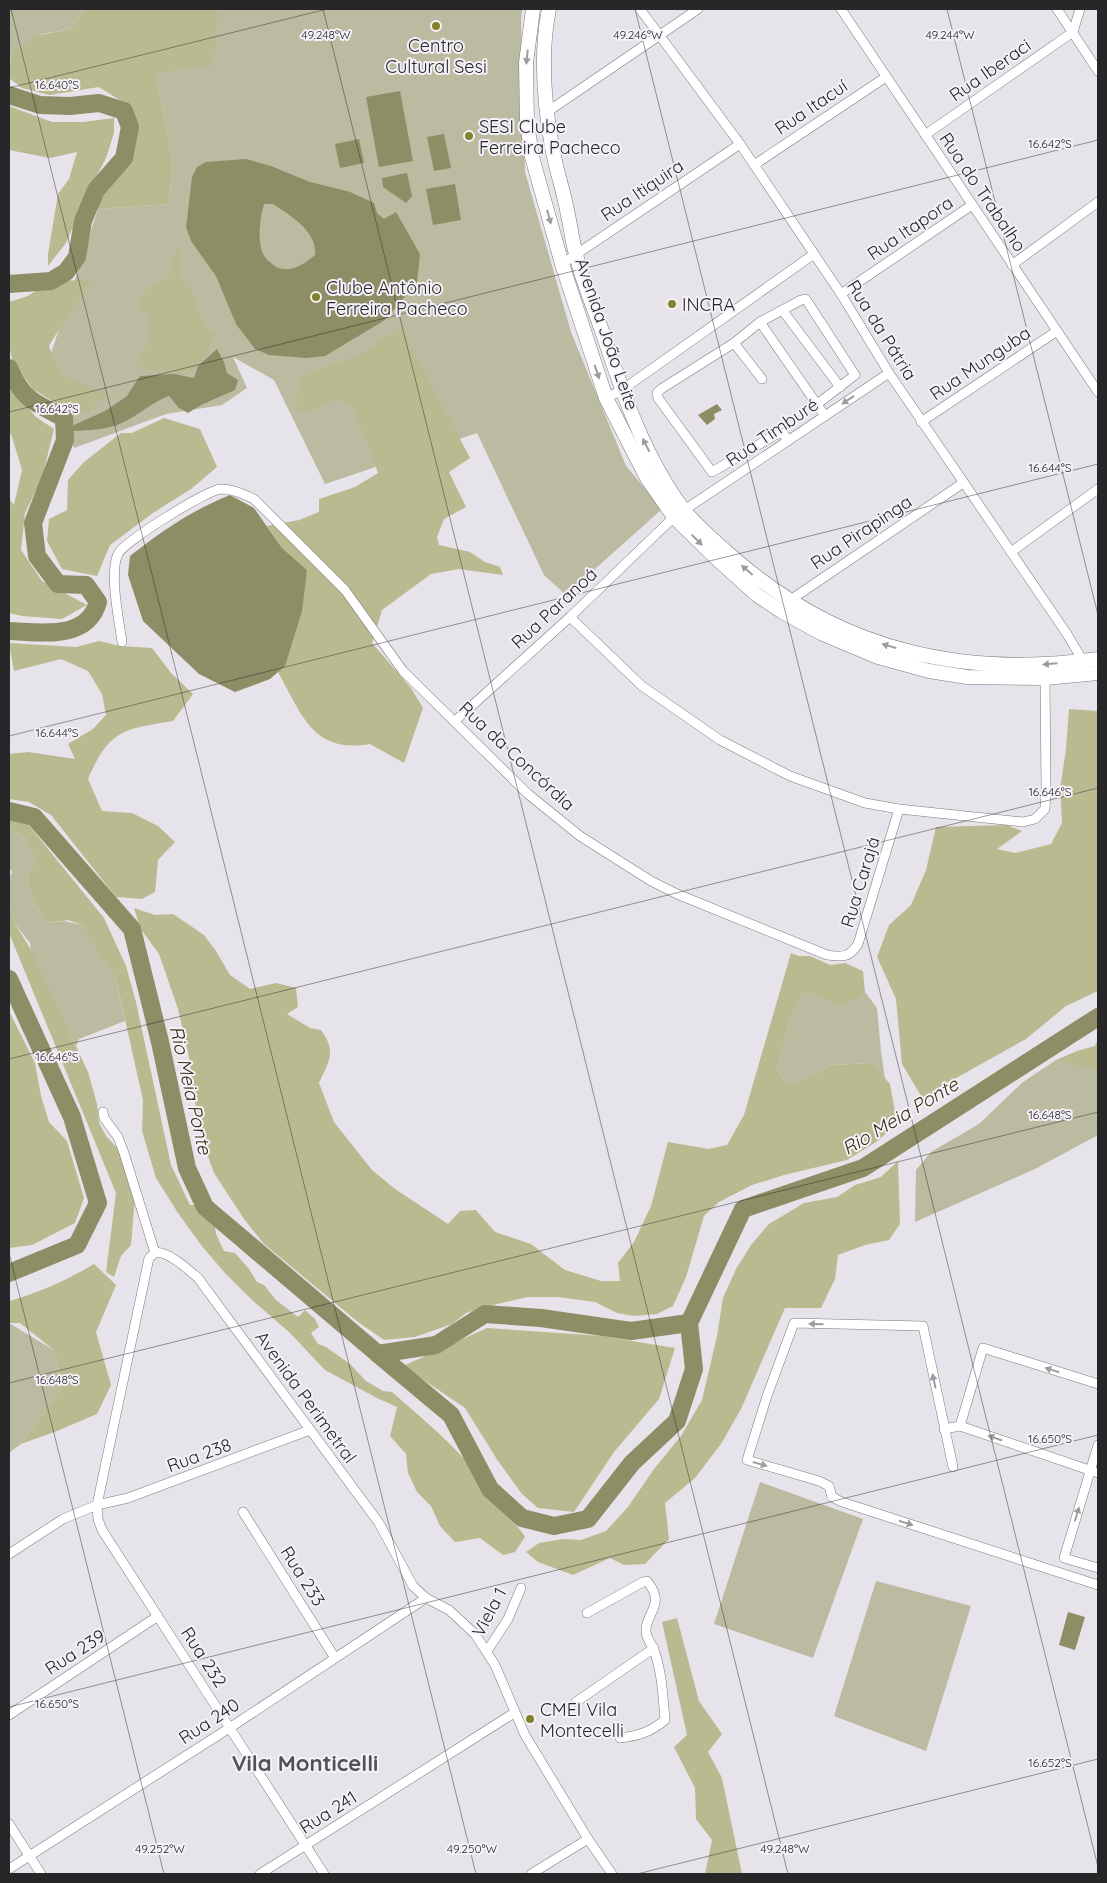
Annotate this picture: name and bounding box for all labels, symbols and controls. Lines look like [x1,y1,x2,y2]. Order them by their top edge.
marker: Centro Cultural Sesi [430,20,442,32]
text: 49.248°W [301,27,351,42]
text: 49.246°W [613,27,663,42]
text: 49.244°W [925,27,975,42]
place label: Centro Cultural Sesi [385,34,487,78]
street label: Rua Iberaci [945,34,1035,106]
one-way arrow [523,49,531,65]
street label: Rua Itacuí [770,74,852,140]
text: 16.640°S [35,77,79,92]
place label: SESI Clube Ferreira Pacheco [479,115,621,159]
street label: Rua do Trabalho [935,128,1031,256]
marker: SESI Clube Ferreira Pacheco [463,130,475,142]
text: 16.642°S [1028,136,1072,151]
street label: Rua Itiquira [596,154,688,226]
street label: Rua Itapora [863,191,957,265]
one-way arrow [545,209,553,224]
street label: Avenida João Leite [570,255,644,413]
place label: Clube Antônio Ferreira Pacheco [326,276,468,320]
street label: Rua da Pátria [842,276,922,384]
marker: Clube Antônio Ferreira Pacheco [310,291,322,303]
place label: INCRA [682,293,735,316]
marker: INCRA [666,298,678,310]
street label: Rua Munguba [925,321,1035,405]
one-way arrow [593,365,601,380]
street label: Rua Timburé [721,393,823,471]
one-way arrow [841,396,855,405]
text: 16.642°S [35,401,79,416]
one-way arrow [642,438,650,452]
text: 16.644°S [1028,460,1072,475]
street label: Rua Pirapinga [806,490,916,574]
one-way arrow [691,534,703,546]
street label: Rua Paranoá [506,562,602,654]
one-way arrow [741,564,754,575]
one-way arrow [882,642,897,650]
one-way arrow [1042,661,1058,669]
street label: Rua da Concórdia [454,696,580,816]
text: 16.644°S [35,725,79,740]
text: 16.646°S [1028,784,1072,799]
street label: Rua Carajá [835,834,885,930]
water label: Rio Meia Ponte [165,1023,218,1158]
text: 16.646°S [35,1049,79,1064]
water label: Rio Meia Ponte [838,1071,964,1160]
text: 16.648°S [1028,1107,1072,1122]
one-way arrow [808,1320,824,1328]
street label: Avenida Perimetral [250,1326,362,1468]
one-way arrow [1044,1365,1059,1373]
text: 16.648°S [35,1372,79,1387]
one-way arrow [930,1373,938,1389]
text: 16.650°S [1028,1431,1072,1446]
street label: Rua 238 [164,1433,234,1477]
one-way arrow [987,1433,1002,1441]
one-way arrow [752,1460,767,1468]
one-way arrow [1074,1506,1082,1521]
one-way arrow [899,1519,914,1527]
street label: Rua 233 [276,1542,330,1610]
street label: Viela 1 [466,1583,512,1641]
street label: Rua 232 [176,1623,232,1692]
street label: Rua 239 [40,1624,110,1680]
street label: Rua 240 [174,1693,244,1749]
text: 16.650°S [35,1696,79,1711]
place label: CMEI Vila Montecelli [540,1698,624,1742]
marker: CMEI Vila Montecelli [524,1713,536,1725]
district label: Vila Monticelli [232,1749,378,1777]
text: 16.652°S [1028,1755,1072,1770]
street label: Rua 241 [295,1785,361,1839]
text: 49.252°W [135,1841,185,1856]
text: 49.250°W [447,1841,498,1856]
text: 49.248°W [760,1841,810,1856]

